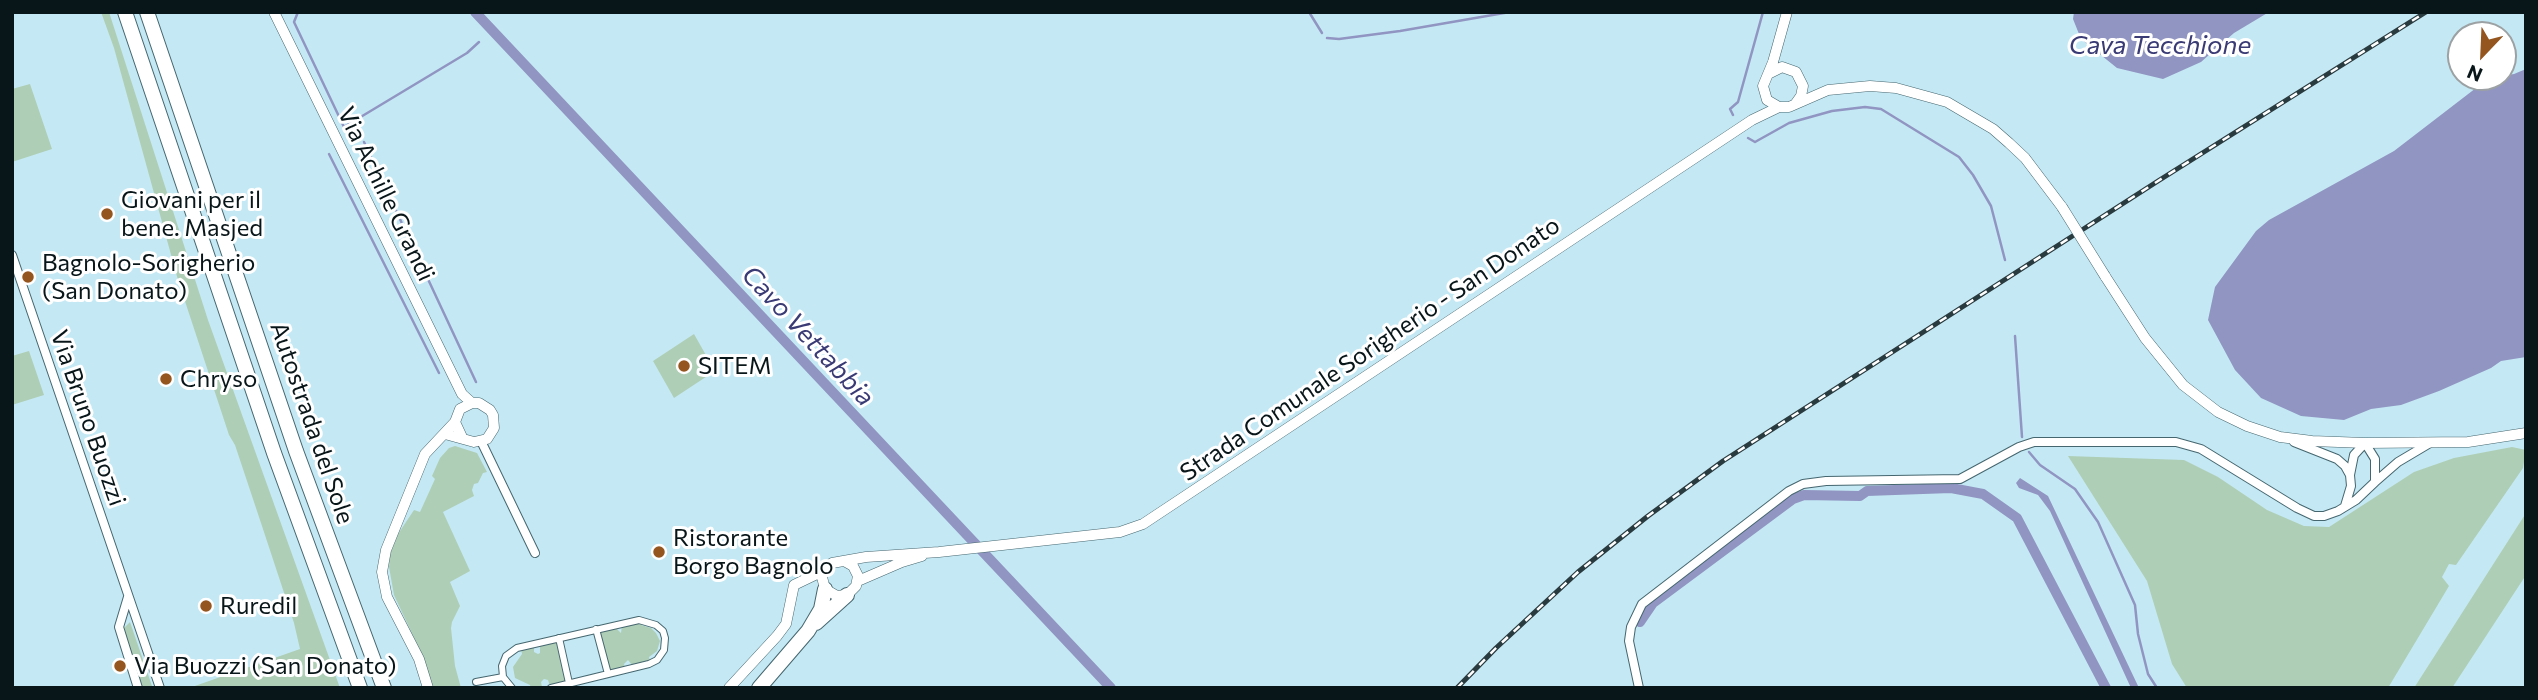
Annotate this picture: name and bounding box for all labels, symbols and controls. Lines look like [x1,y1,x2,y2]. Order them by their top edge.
north arrow [2447,21,2517,91]
water label: Cava Tecchione [2069,29,2251,61]
text: N [2463,61,2485,87]
street label: Via Achille Grandi [331,102,441,286]
place label: Giovani per il bene. Masjed [121,186,263,242]
marker: Giovani per il bene. Masjed [99,206,115,222]
street label: Strada Comunale Sorigherio - San Donato [1175,211,1565,487]
place label: Bagnolo-Sorigherio (San Donato) [42,249,255,305]
water label: Cavo Vettabbia [735,259,881,413]
marker: Bagnolo-Sorigherio (San Donato) [20,269,36,285]
street label: Autostrada del Sole [264,318,360,528]
street label: Via Bruno Buozzi [44,326,132,510]
place label: SITEM [698,352,771,380]
marker: SITEM [676,358,692,374]
place label: Chryso [180,365,257,393]
marker: Chryso [158,371,174,387]
place label: Ristorante Borgo Bagnolo [673,524,834,580]
marker: Ristorante Borgo Bagnolo [651,544,667,560]
place label: Ruredil [220,592,297,620]
marker: Ruredil [198,598,214,614]
place label: Via Buozzi (San Donato) [134,652,397,680]
marker: Via Buozzi (San Donato) [112,658,128,674]

